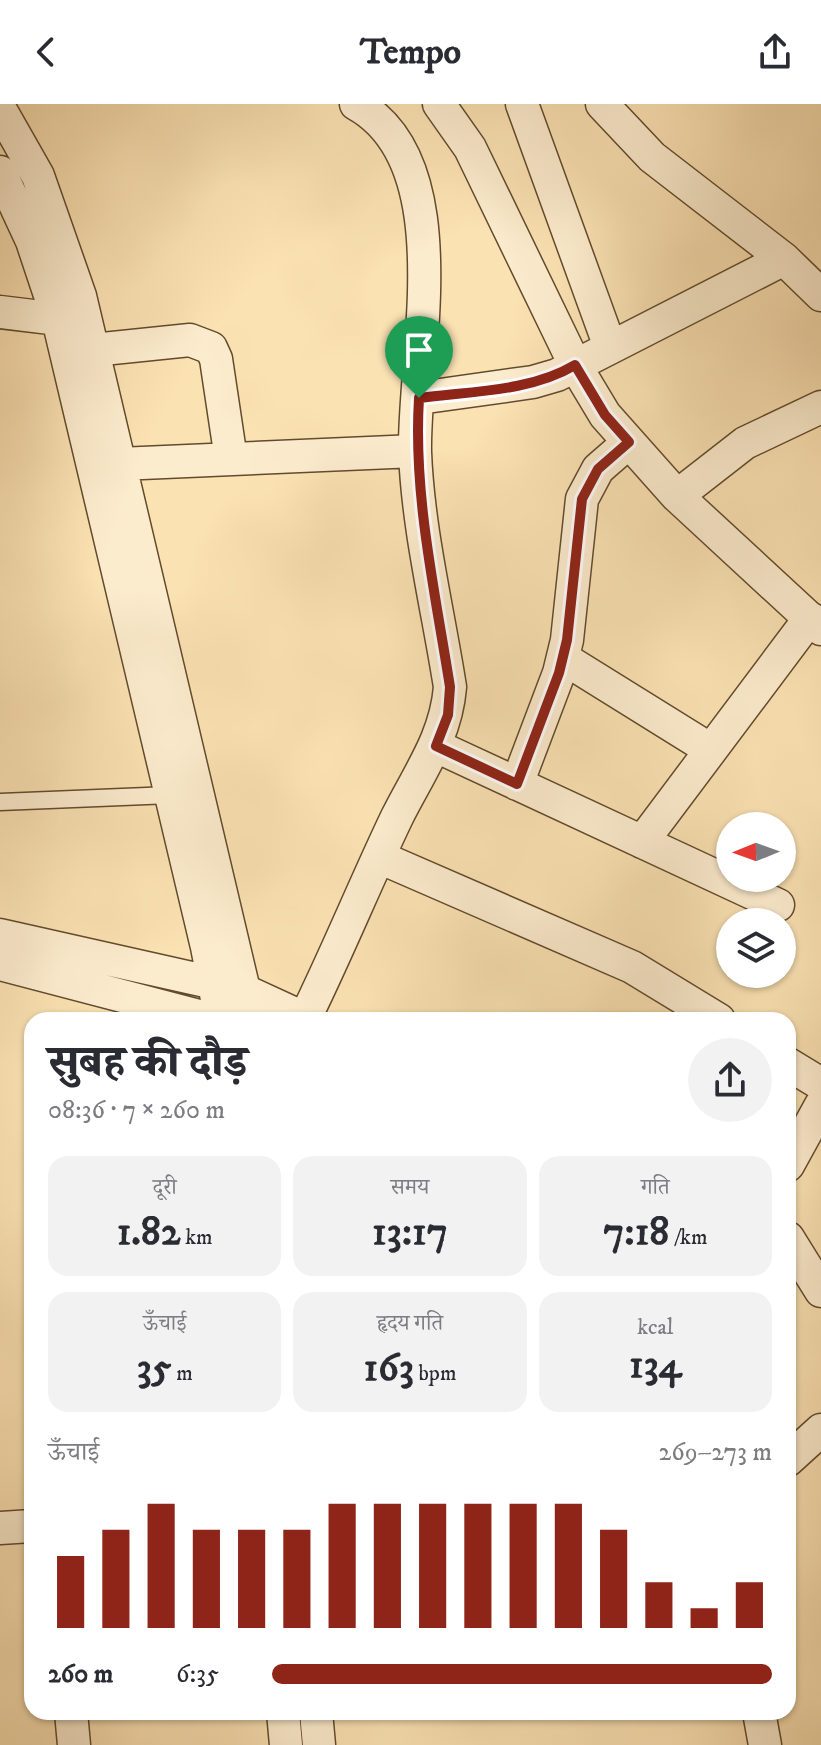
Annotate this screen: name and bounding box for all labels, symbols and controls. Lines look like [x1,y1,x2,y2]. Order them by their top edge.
icon: back [24,30,68,74]
text: Tempo [360,30,461,75]
icon: share [753,30,797,74]
pin [385,316,453,398]
icon: arrive [397,328,441,372]
north arrow [716,812,796,892]
map controls [716,812,796,988]
button: layers [716,908,796,988]
text: सुबह की दौड़ [48,1036,247,1091]
button: share [688,1038,772,1122]
text: 08:36 · 7 × 260 m [48,1094,225,1127]
text: दूरी [153,1174,177,1201]
text: समय [391,1174,429,1201]
text: गति [641,1174,670,1201]
text: 1.82 [117,1208,181,1258]
text: 13:17 [372,1208,448,1258]
text: 7:18 [603,1208,669,1258]
text: km [181,1224,213,1251]
text: /km [669,1224,708,1251]
text: ऊँचाई [143,1310,186,1337]
text: हृदय गति [377,1310,443,1337]
text: kcal [637,1314,673,1341]
text: 134 [629,1341,682,1391]
text: 35 [137,1344,171,1394]
text: 163 [364,1344,414,1394]
text: m [171,1360,193,1387]
text: bpm [414,1360,456,1387]
text: ऊँचाई [48,1436,99,1469]
text: 269–273 m [658,1436,772,1469]
text: 260 m [48,1658,113,1691]
text: 6:35 [176,1658,219,1691]

